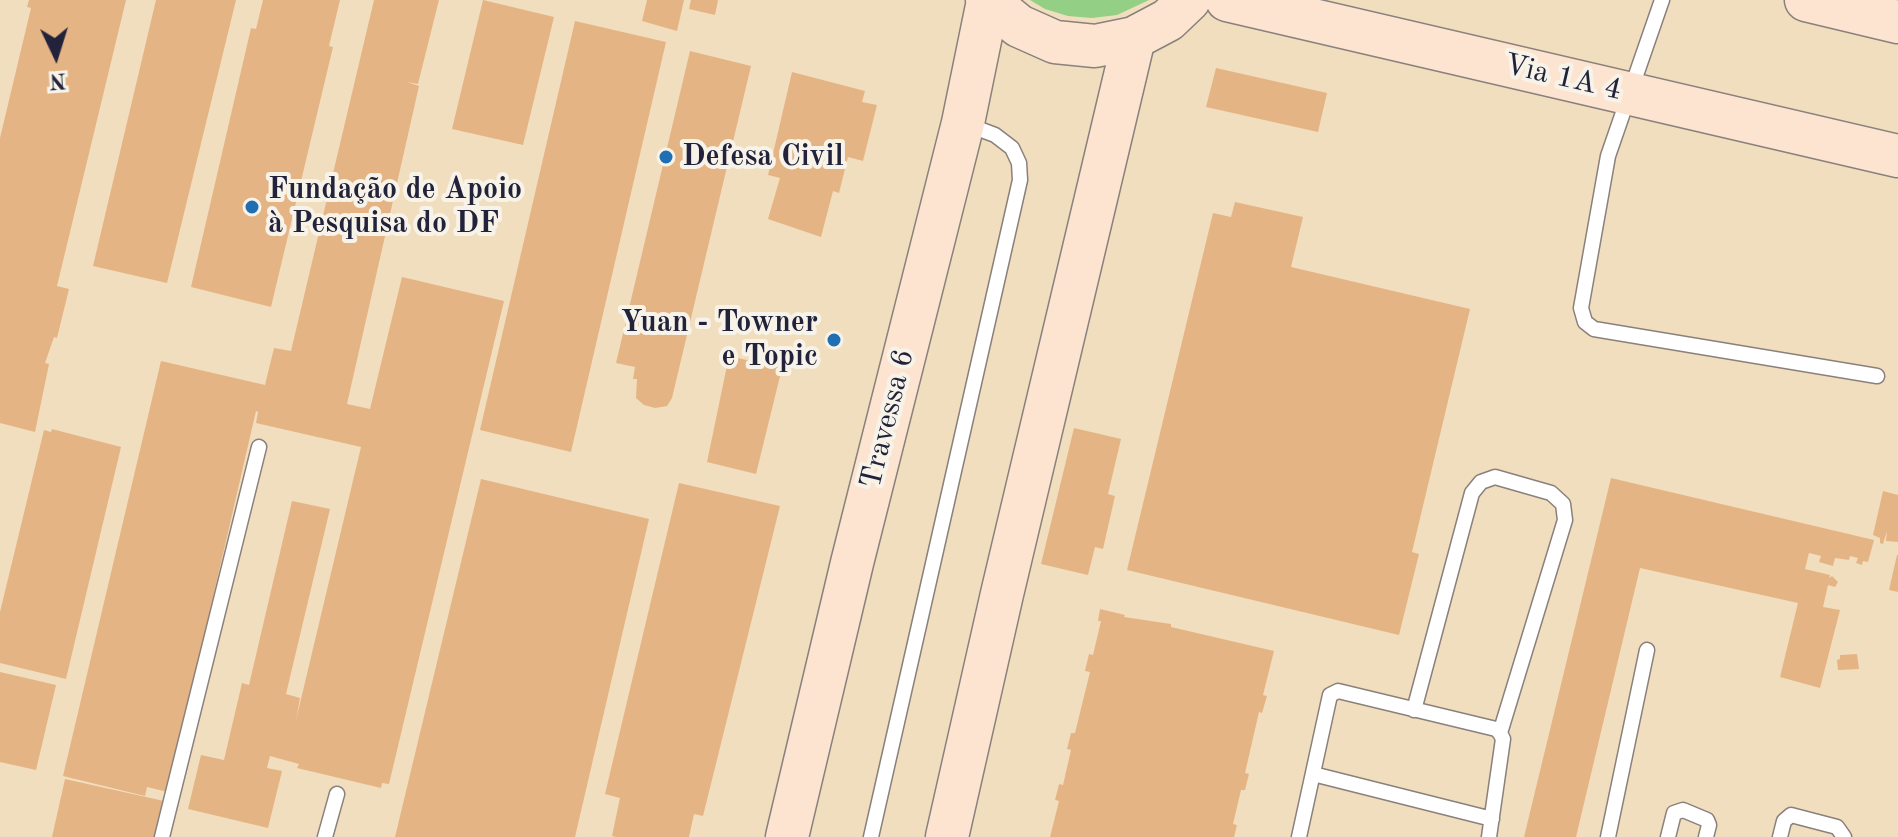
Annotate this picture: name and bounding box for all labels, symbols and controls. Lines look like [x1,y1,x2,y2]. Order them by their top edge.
north arrow [16,16,96,96]
street label: Via 1A 4 [1501,47,1625,109]
text: N [49,68,67,92]
place label: Defesa Civil [682,139,844,175]
marker: Defesa Civil [657,148,675,166]
place label: Fundação de Apoio à Pesquisa do DF [268,172,522,242]
marker: Fundação de Apoio à Pesquisa do DF [243,198,261,216]
place label: Yuan - Towner e Topic [621,305,818,376]
marker: Yuan - Towner e Topic [825,331,843,349]
street label: Travessa 6 [853,346,923,492]

